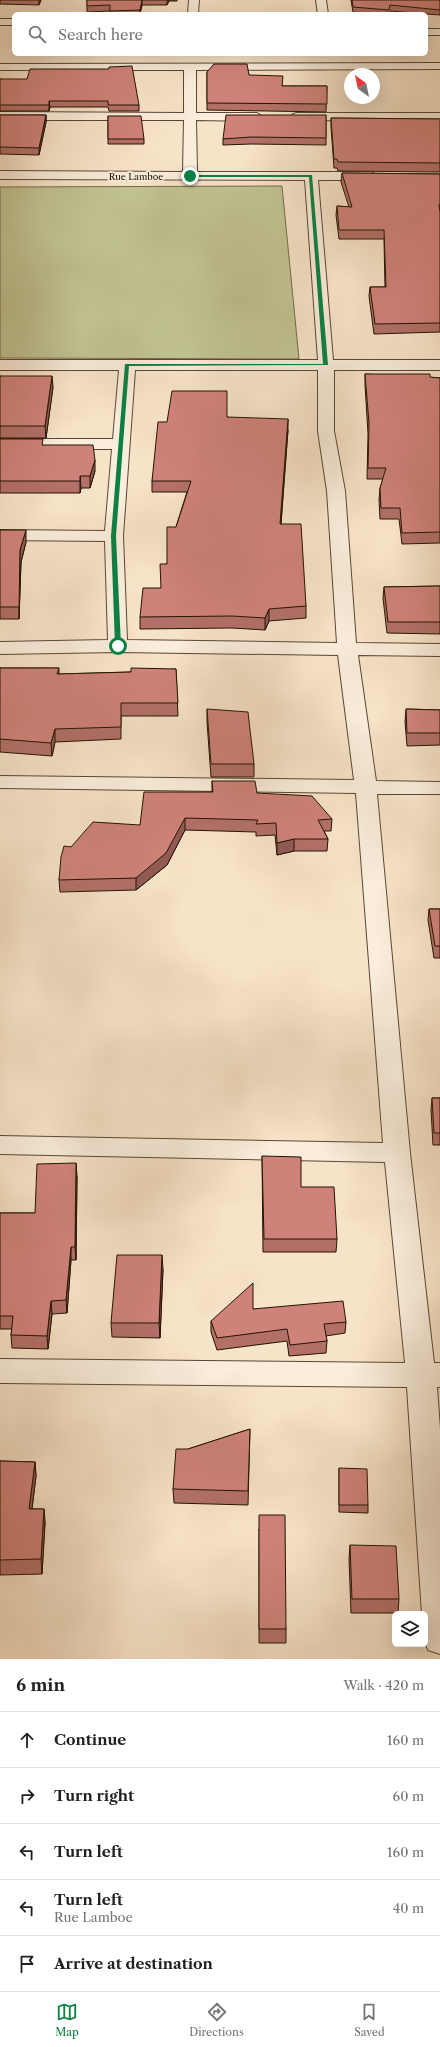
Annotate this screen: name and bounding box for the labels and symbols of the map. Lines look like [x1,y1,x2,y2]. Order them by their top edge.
north arrow [344,68,380,104]
route end [181,167,199,185]
street label: Rue Lamboe [109,171,163,182]
route start [109,637,127,655]

